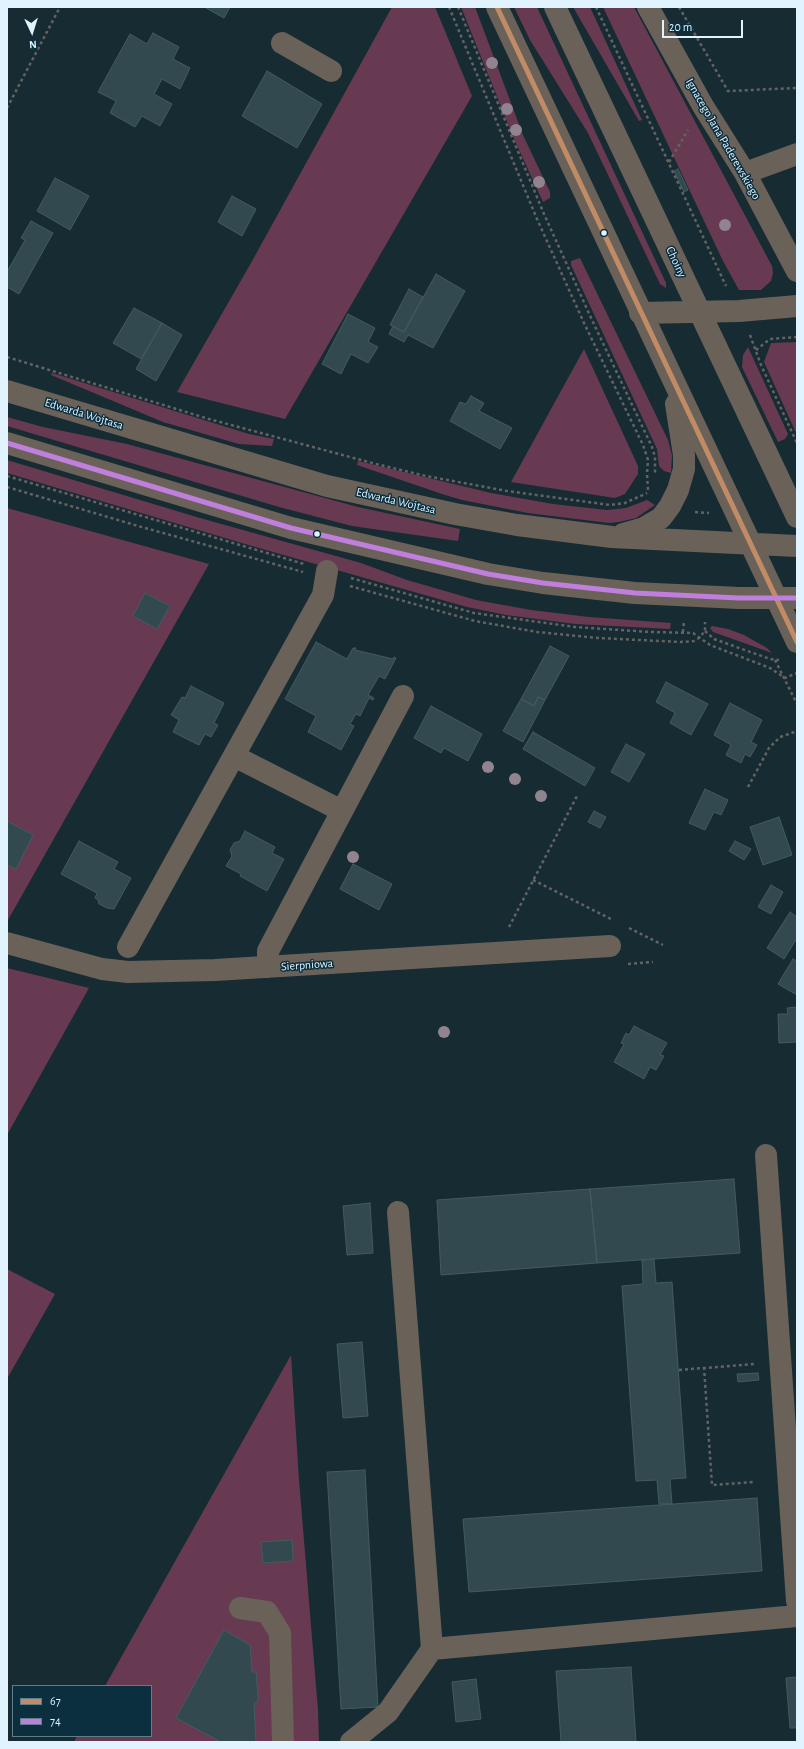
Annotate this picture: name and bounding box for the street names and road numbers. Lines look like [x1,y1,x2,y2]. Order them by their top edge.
street label: Ignacego Jana Paderewskiego [682,76,764,202]
street label: Choiny [663,244,689,280]
street label: Edwarda Wojtasa [43,395,125,433]
street label: Edwarda Wojtasa [355,485,437,517]
street label: Sierpniowa [280,956,334,974]

